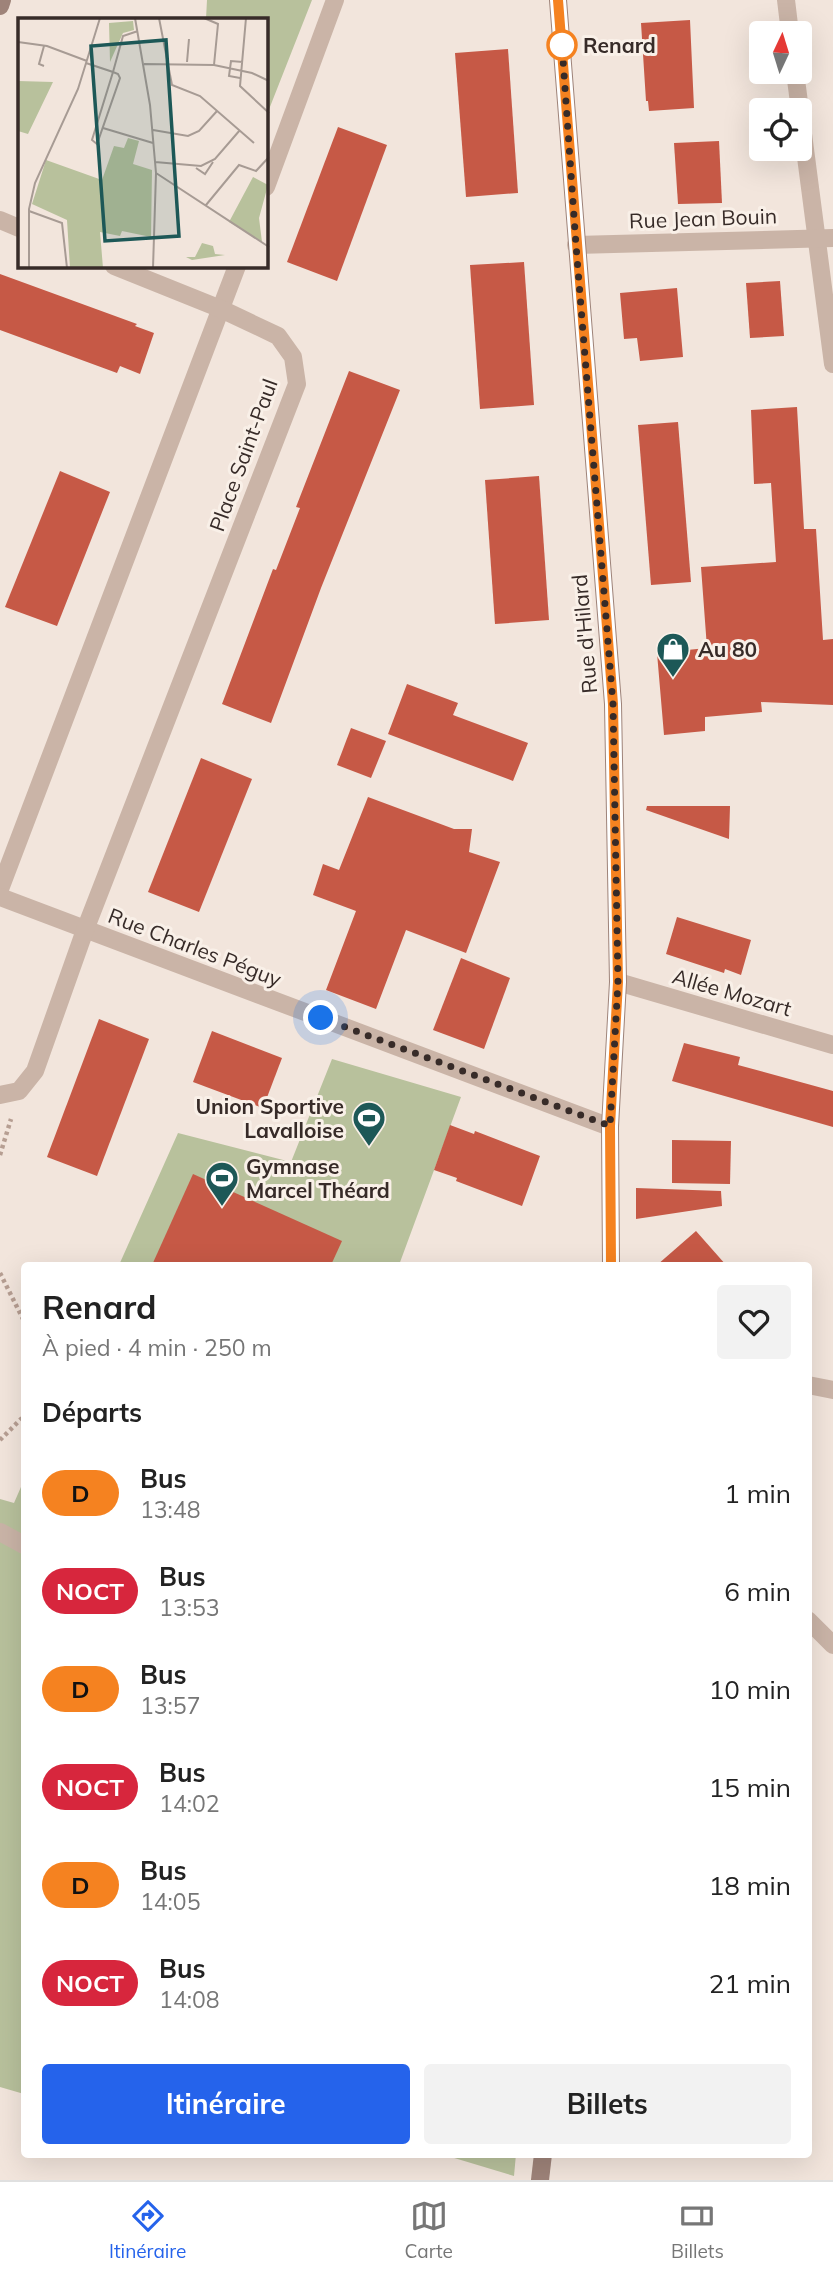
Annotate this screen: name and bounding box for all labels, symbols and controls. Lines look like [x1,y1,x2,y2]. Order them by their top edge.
inset map [18,18,268,268]
north arrow [749,21,812,84]
map controls [749,21,812,161]
marker: Renard [547,30,577,60]
place label: Renard [583,32,656,58]
button: locate [749,98,812,161]
street label: Rue Jean Bouin [629,202,777,234]
street label: Place Saint-Paul [203,375,283,535]
street label: Rue d'Hilard [566,573,602,695]
shop icon: Au 80 [654,630,692,679]
place label: Au 80 [698,636,757,662]
street label: Rue Charles Péguy [105,902,285,992]
street label: Allée Mozart [670,963,794,1021]
your location [303,1000,338,1035]
place label: Union Sportive Lavalloise [195,1093,344,1143]
sports icon: Union Sportive Lavalloise [350,1099,388,1148]
place label: Gymnase Marcel Théard [246,1153,390,1203]
sports icon: Gymnase Marcel Théard [203,1159,241,1208]
button: heart [717,1285,791,1359]
text: Renard [42,1286,156,1327]
text: À pied · 4 min · 250 m [42,1333,272,1362]
text: Départs [42,1396,142,1429]
text: Bus [140,1462,186,1495]
text: 1 min [724,1477,791,1510]
text: D [71,1478,90,1508]
text: 13:48 [140,1495,200,1524]
text: Bus [159,1560,206,1593]
text: 6 min [724,1575,791,1608]
text: NOCT [56,1576,124,1606]
text: 13:53 [159,1593,220,1622]
text: Bus [140,1658,186,1691]
text: 10 min [709,1673,791,1706]
text: D [71,1674,90,1704]
text: 13:57 [140,1691,200,1720]
text: Bus [159,1756,206,1789]
text: 15 min [709,1771,791,1804]
text: NOCT [56,1772,124,1802]
text: 14:02 [159,1789,220,1818]
text: Bus [140,1854,186,1887]
text: 18 min [709,1869,791,1902]
text: D [71,1870,90,1900]
text: 14:05 [140,1887,200,1916]
text: Bus [159,1952,206,1985]
text: 21 min [709,1967,791,2000]
text: NOCT [56,1968,124,1998]
text: 14:08 [159,1985,220,2014]
button: Itinéraire [42,2064,410,2144]
button: Billets [424,2064,791,2144]
tab: Itinéraire [109,2197,186,2263]
tab: Carte [405,2197,453,2263]
tab: Billets [671,2197,724,2263]

